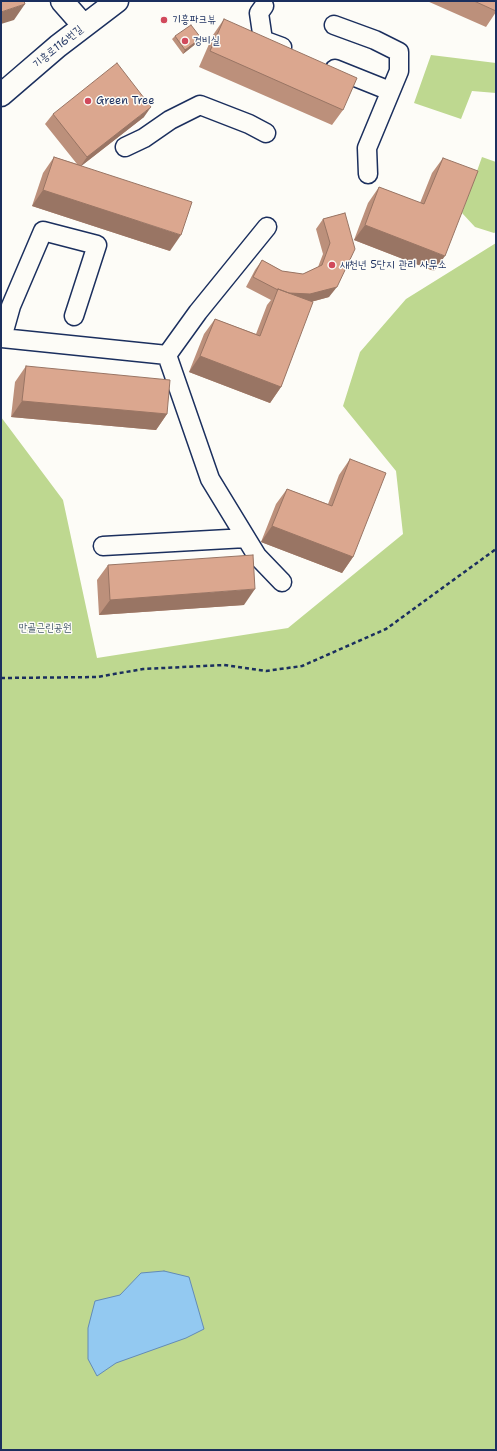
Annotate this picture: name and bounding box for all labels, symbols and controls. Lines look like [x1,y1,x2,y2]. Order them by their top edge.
place label: 기흥파크뷰 [172,13,216,27]
marker: 기흥파크뷰 [159,15,169,25]
street label: 기흥로116번길 [30,23,86,71]
place label: 경비실 [193,34,220,48]
marker: 경비실 [180,36,190,46]
place label: Green Tree [96,94,154,108]
marker: Green Tree [83,96,93,106]
place label: 새천년 5단지 관리 사무소 [340,258,447,272]
marker: 새천년 5단지 관리 사무소 [327,260,337,270]
park label: 만골근린공원 [18,621,72,635]

